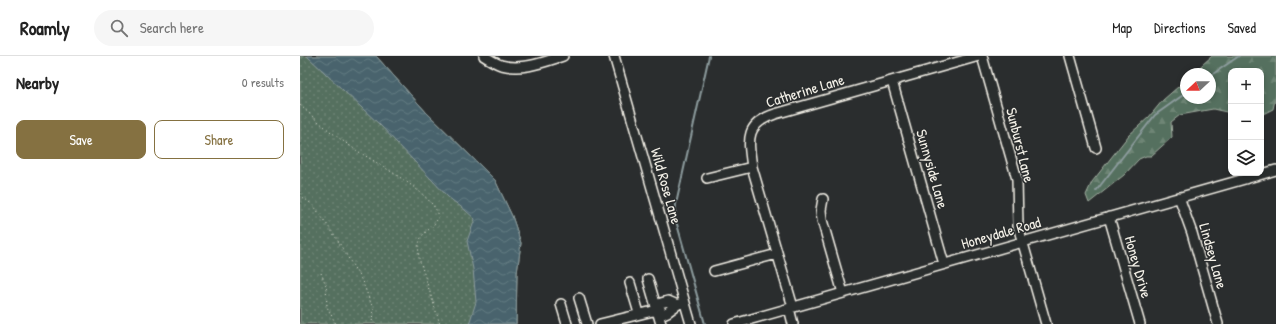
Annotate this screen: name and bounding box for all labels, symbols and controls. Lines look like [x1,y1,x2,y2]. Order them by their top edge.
search box [94,10,374,46]
text: Roamly [20,15,70,41]
icon: search [108,17,130,39]
text: Search here [140,17,204,38]
text: Map [1112,18,1132,37]
text: Directions [1154,18,1205,37]
text: Saved [1227,18,1256,37]
north arrow [1180,68,1216,104]
map controls [1228,68,1264,176]
button: + [1228,68,1264,104]
street label: Catherine Lane [763,69,847,112]
text: Nearby [16,71,59,94]
text: 0 results [242,73,284,91]
button: − [1228,104,1264,140]
street label: Sunburst Lane [1001,105,1040,184]
button: Save [16,120,146,159]
button: Share [154,120,284,159]
street label: Sunnyside Lane [911,127,954,211]
button: layers [1228,140,1264,176]
street label: Wild Rose Lane [646,145,687,226]
street label: Honeydale Road [959,211,1043,254]
street label: Lindsey Lane [1194,221,1233,291]
street label: Honey Drive [1120,233,1157,300]

